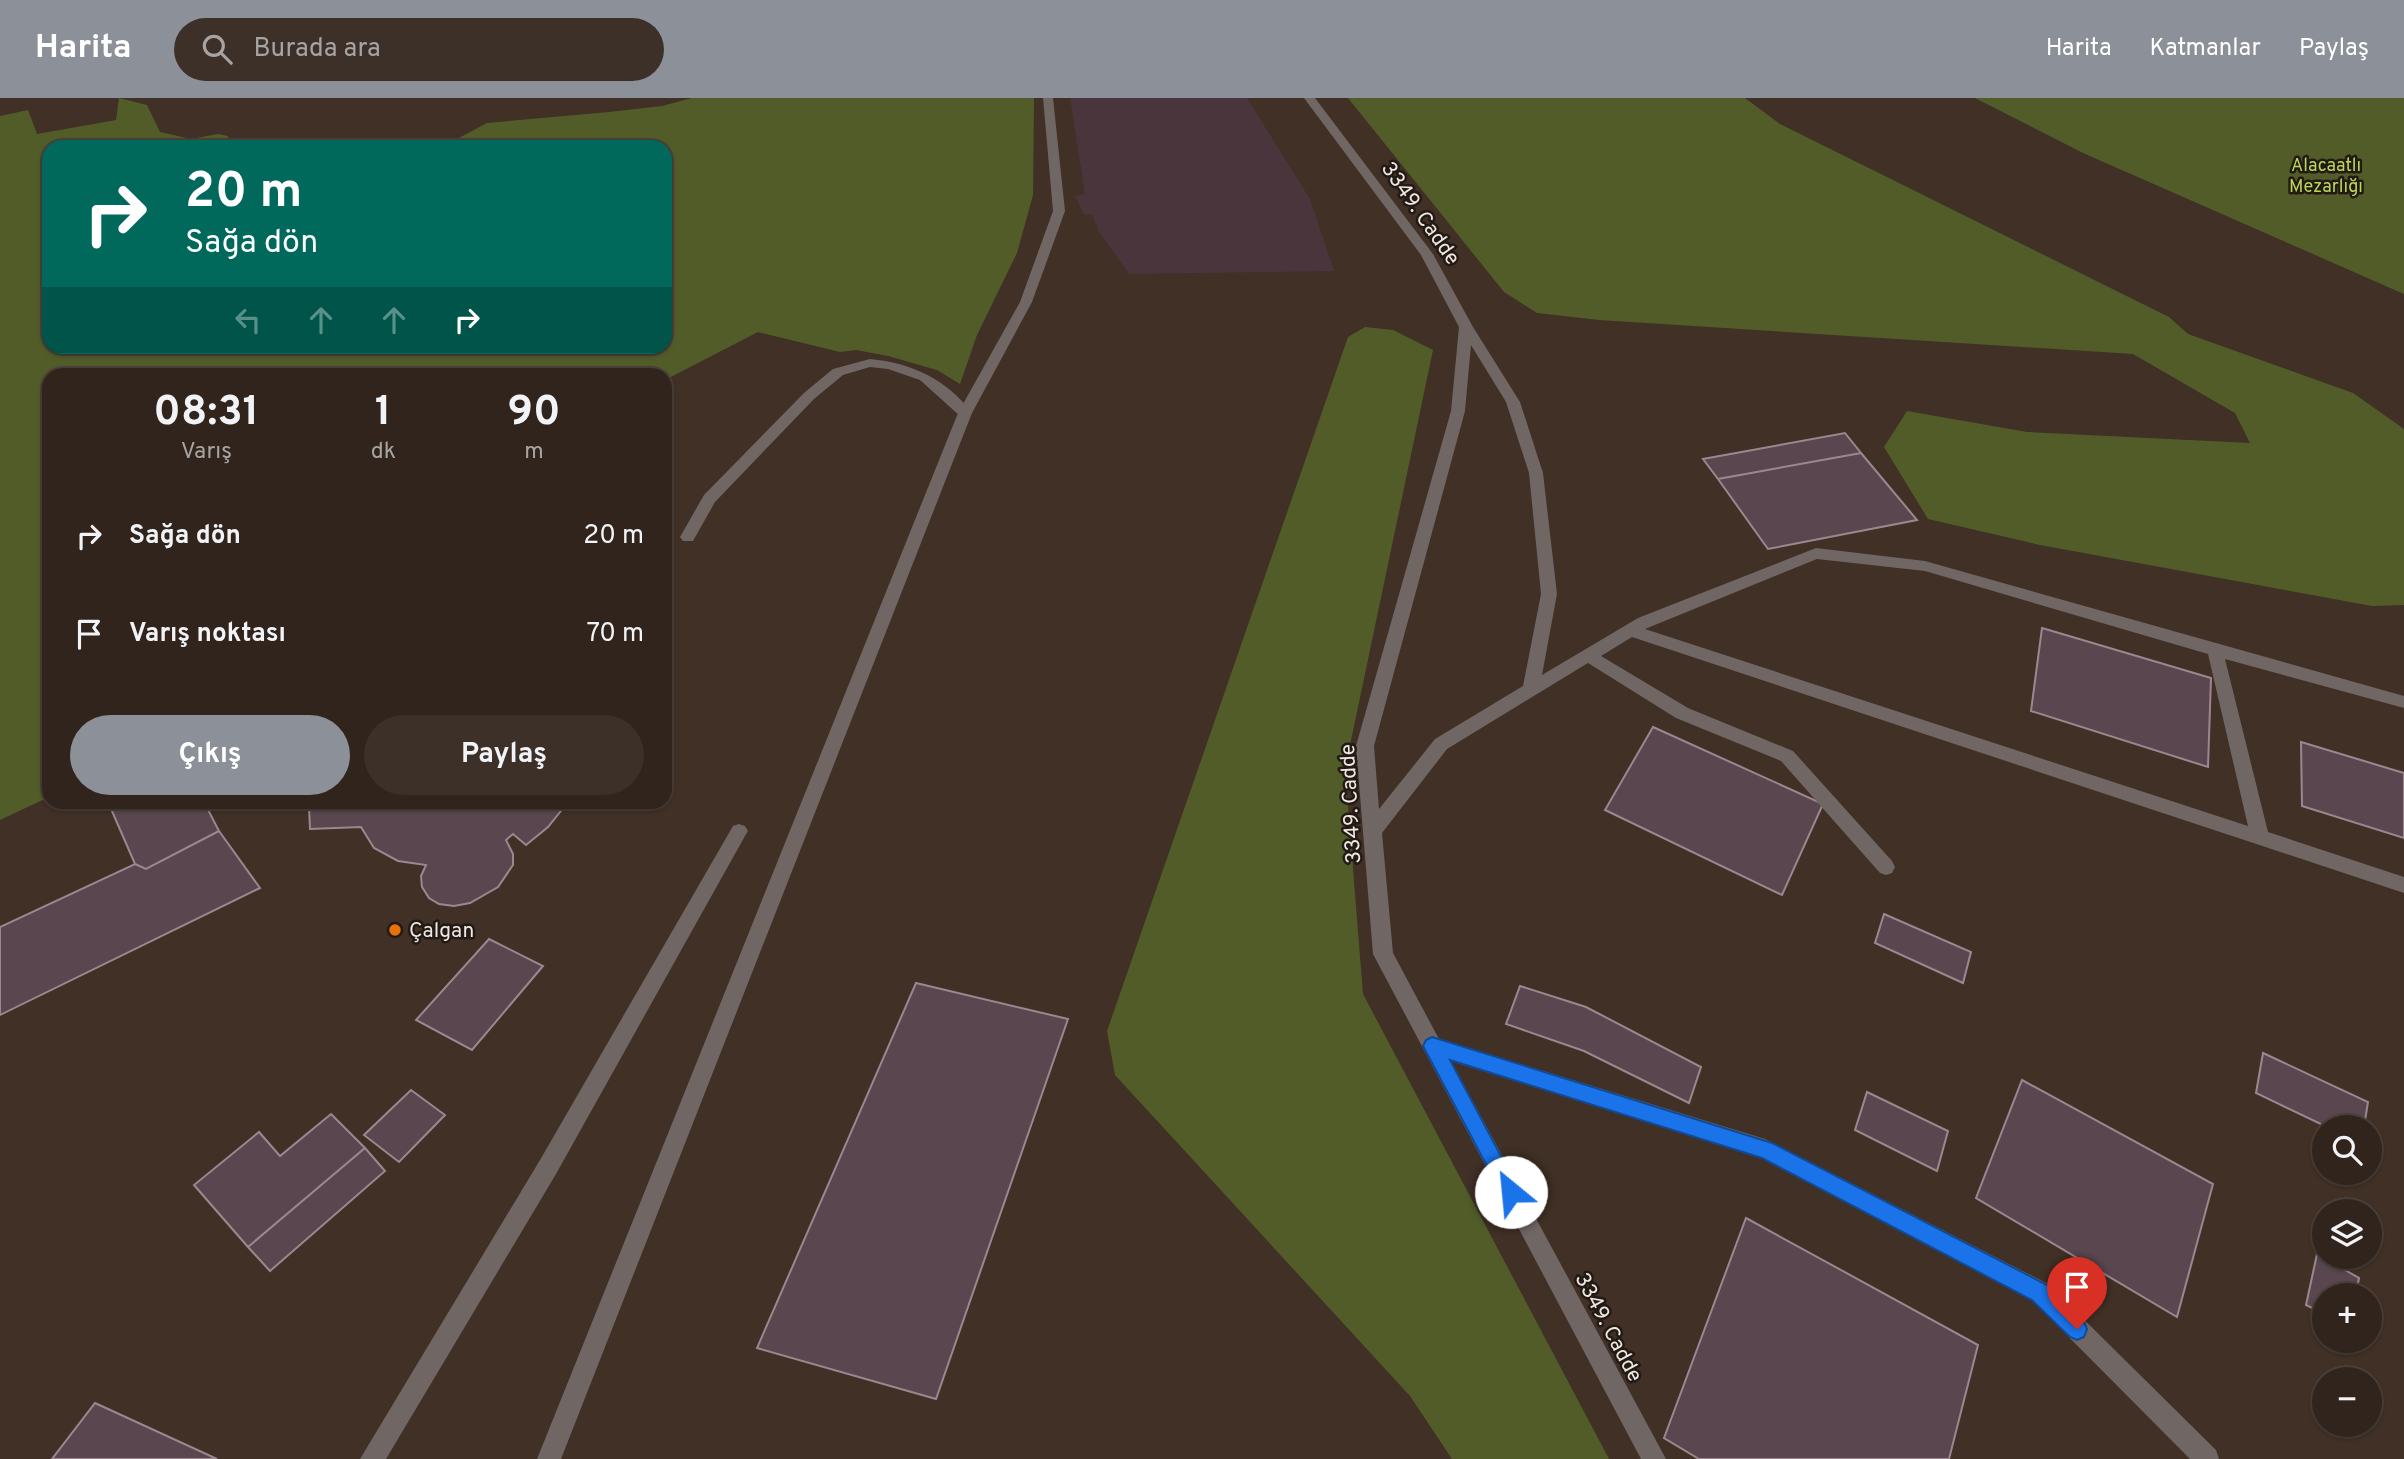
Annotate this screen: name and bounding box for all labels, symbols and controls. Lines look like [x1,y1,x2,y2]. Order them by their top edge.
search box [174,18,664,81]
text: Harita [35,28,132,70]
icon: search [198,30,236,68]
text: Burada ara [254,33,381,66]
text: Harita [2046,34,2112,64]
text: Katmanlar [2150,34,2261,64]
text: Paylaş [2299,34,2369,64]
park label: Alacaatlı Mezarlığı [2289,155,2363,199]
street label: 3349. Cadde [1374,157,1465,271]
text: 20 m [185,163,302,225]
icon: right [70,168,161,259]
text: Sağa dön [185,224,318,264]
icon: left [229,301,267,339]
icon: ahead [302,301,340,339]
icon: ahead [375,301,413,339]
icon: right [448,301,486,339]
text: 08:31 [153,387,259,440]
text: 1 [375,387,392,440]
text: 90 [507,387,561,440]
text: Varış [181,438,232,467]
text: dk [371,438,396,467]
text: m [524,438,544,467]
icon: right [70,517,108,555]
text: Sağa dön [129,520,241,553]
text: 20 m [583,520,644,553]
icon: arrive [70,615,108,653]
text: Varış noktası [129,618,286,651]
text: 70 m [586,618,644,651]
button: Çıkış [70,715,350,795]
button: Paylaş [364,715,644,795]
street label: 3349. Cadde [1335,743,1368,865]
place label: Çalgan [409,918,474,945]
marker: Çalgan [387,922,403,938]
map controls [2312,1115,2382,1437]
button: search [2312,1115,2382,1185]
position arrow [1474,1155,1548,1229]
button: layers [2312,1199,2382,1269]
pin [2047,1257,2107,1329]
street label: 3349. Cadde [1568,1268,1648,1387]
icon: arrive [2058,1268,2096,1306]
button: + [2312,1283,2382,1353]
button: − [2312,1367,2382,1437]

